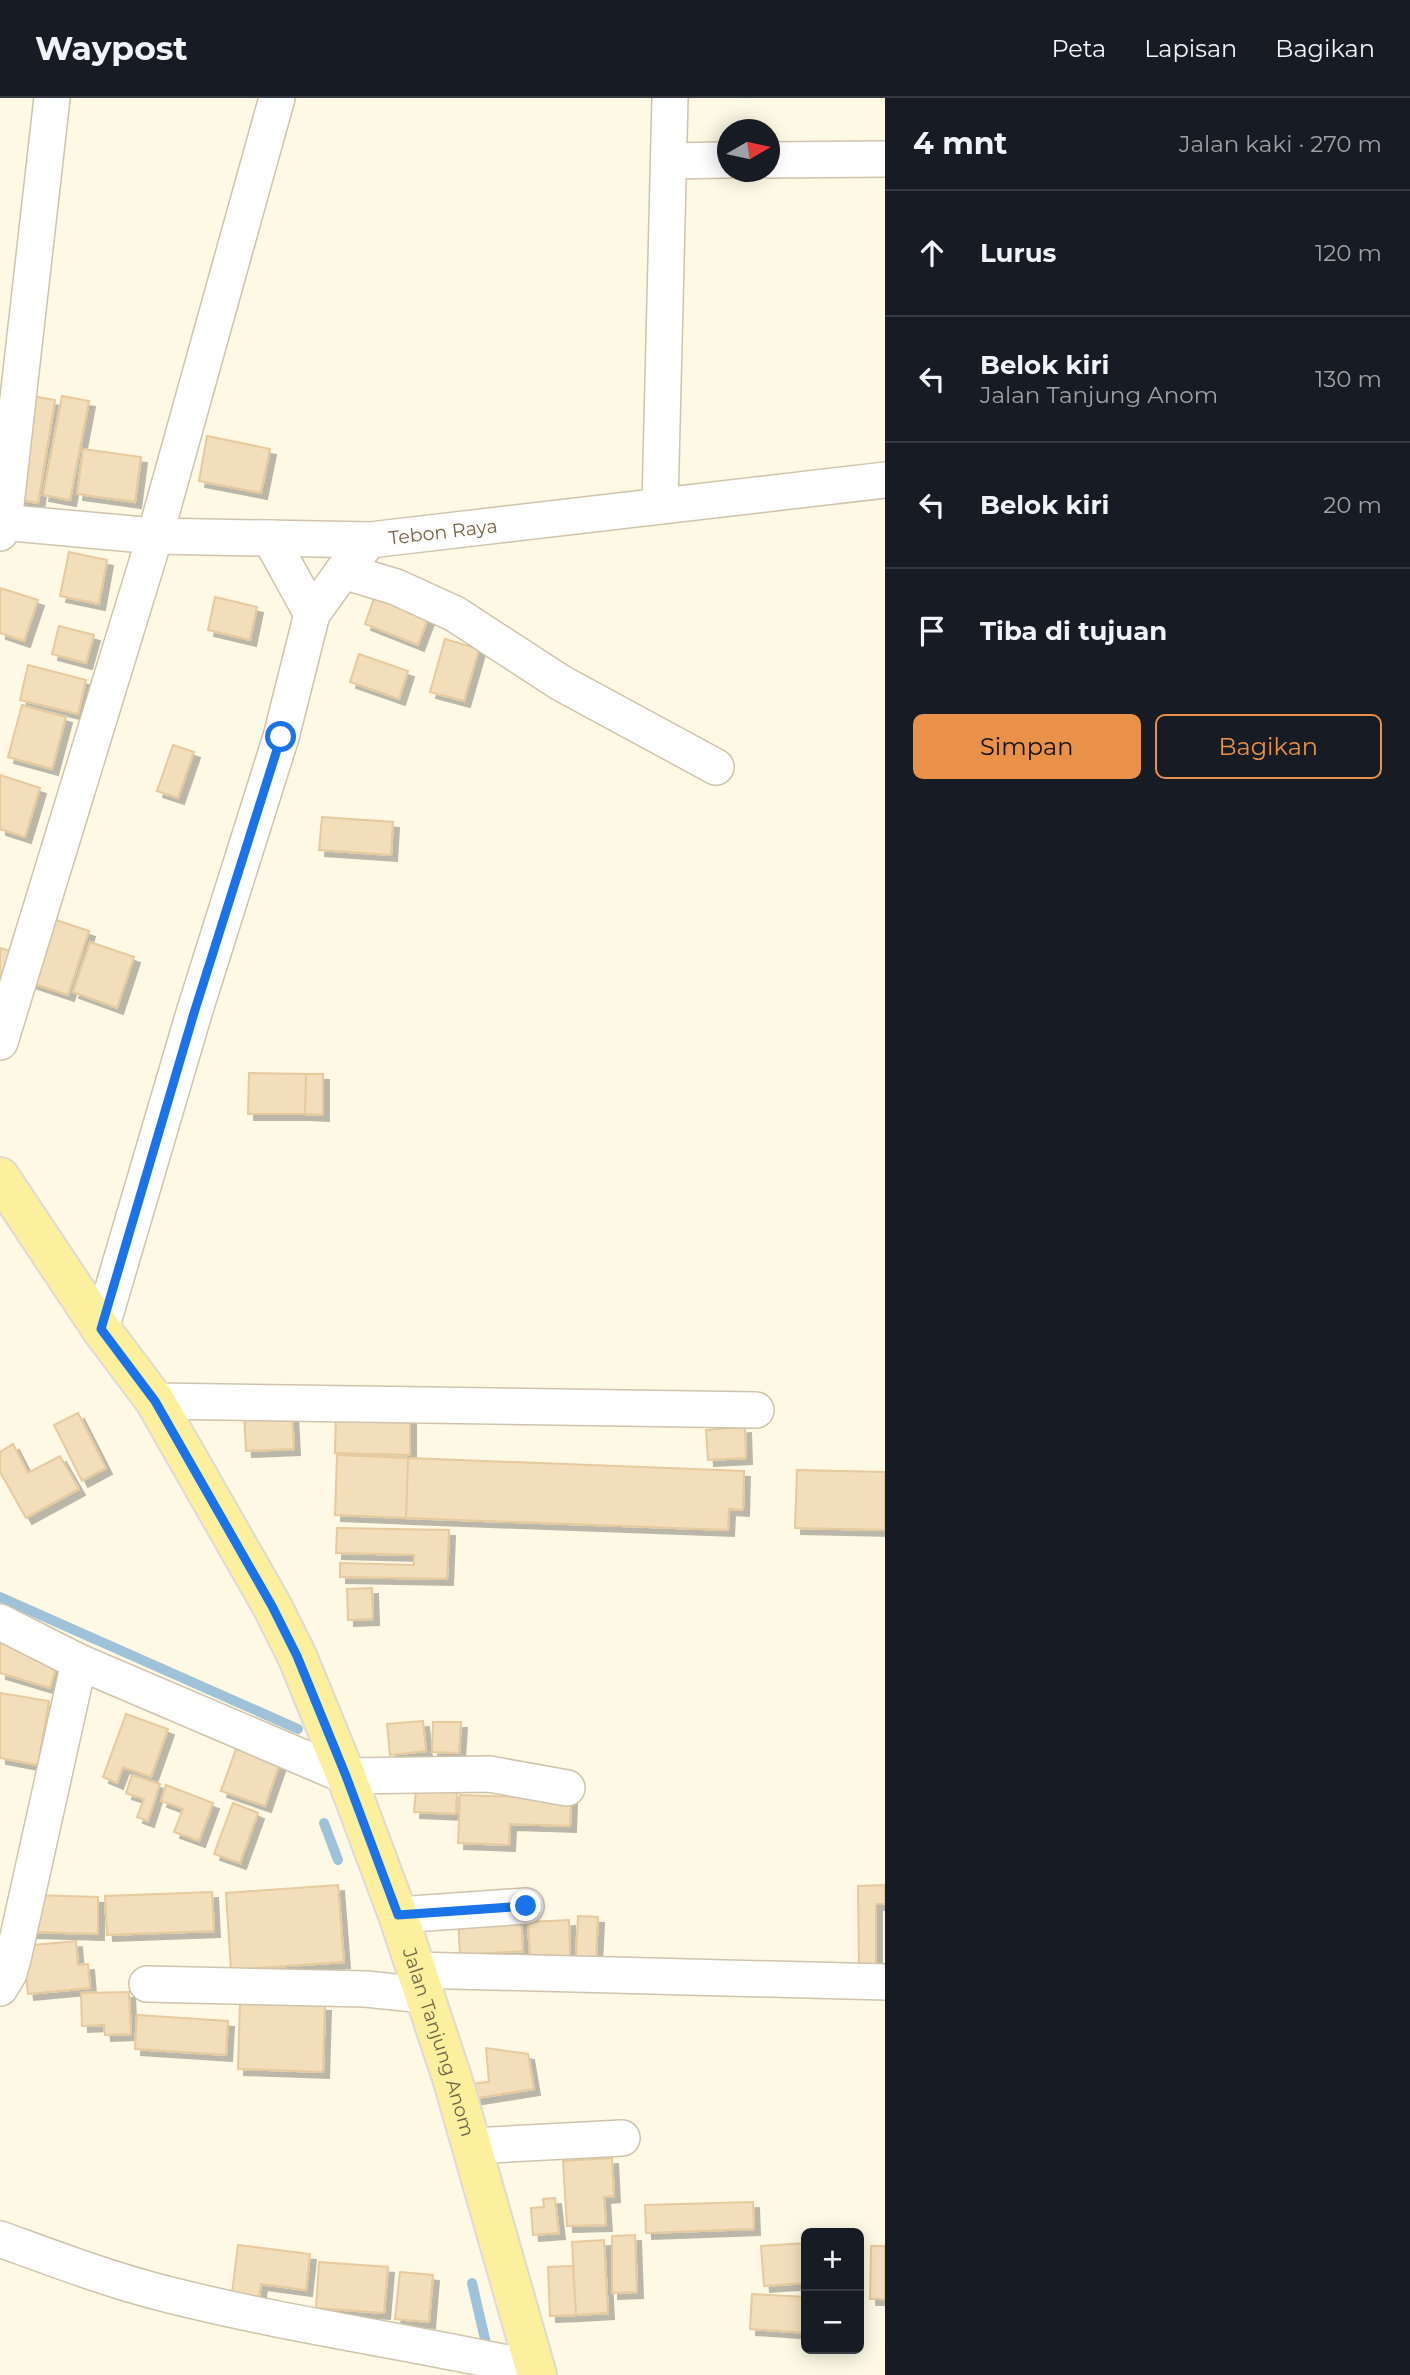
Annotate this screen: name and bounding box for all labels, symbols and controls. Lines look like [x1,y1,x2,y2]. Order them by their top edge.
text: Waypost [35,28,188,68]
text: Peta [1051,34,1106,63]
text: Lapisan [1144,34,1237,63]
text: Bagikan [1275,34,1375,63]
north arrow [717,119,780,182]
text: 4 mnt [913,125,1007,162]
text: Jalan kaki · 270 m [1179,130,1382,158]
icon: ahead [913,234,951,272]
text: Lurus [980,237,1056,269]
text: 120 m [1315,239,1382,267]
text: Belok kiri [980,349,1109,381]
icon: left [913,360,951,398]
text: 130 m [1315,365,1382,393]
text: Jalan Tanjung Anom [980,381,1218,409]
icon: left [913,486,951,524]
text: Belok kiri [980,489,1109,521]
text: 20 m [1323,491,1382,519]
street label: Tebon Raya [387,514,499,549]
icon: arrive [913,612,951,650]
text: Tiba di tujuan [980,615,1167,647]
button: Simpan [913,714,1141,779]
button: Bagikan [1155,714,1382,779]
route start [265,721,296,752]
route end [510,1890,541,1921]
street label: Jalan Tanjung Anom [398,1944,480,2139]
map controls [801,2228,864,2354]
button: + [801,2228,864,2291]
button: − [801,2291,864,2354]

